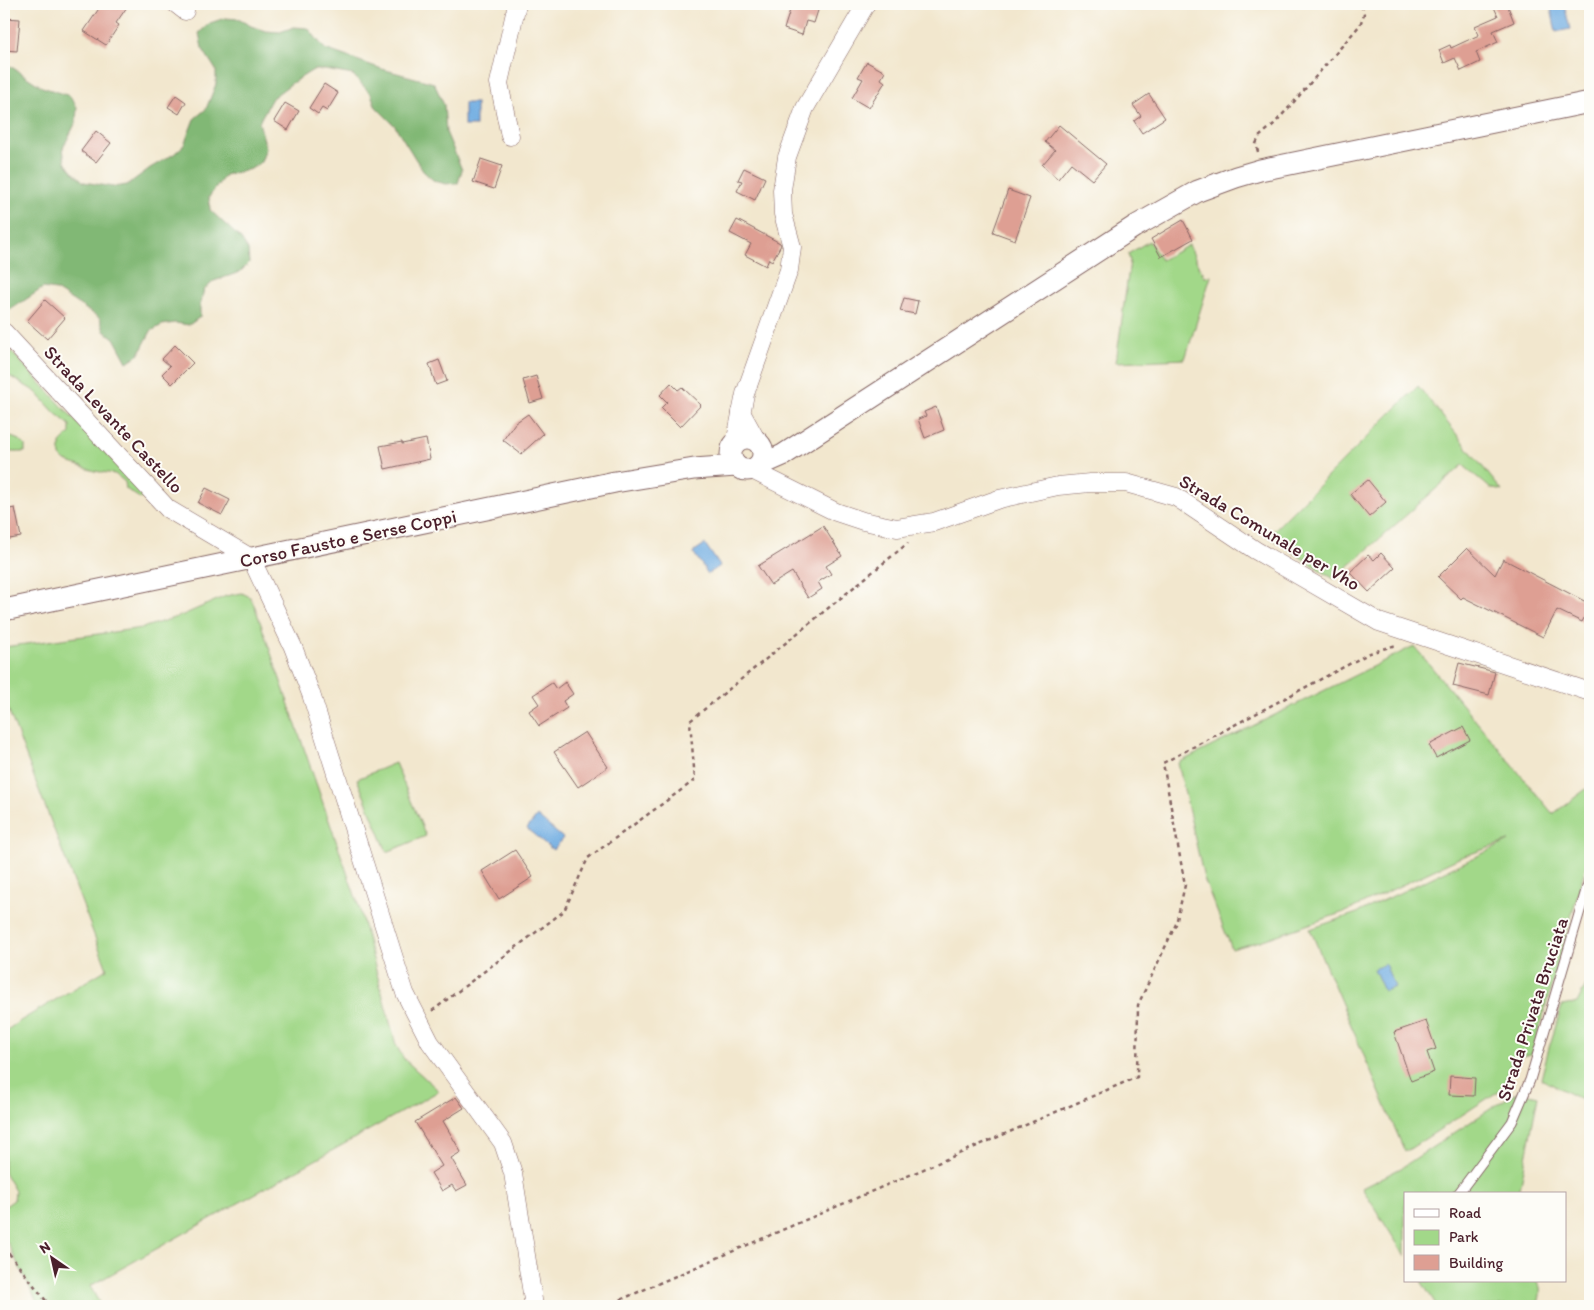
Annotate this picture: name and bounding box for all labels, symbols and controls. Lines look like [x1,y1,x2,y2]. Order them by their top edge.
street label: Strada Levante Castello [39,341,188,498]
street label: Strada Comunale per Vho [1175,469,1364,596]
street label: Corso Fausto e Serse Coppi [238,504,459,573]
street label: Strada Privata Bruciata [1492,914,1573,1104]
legend [1404,1192,1566,1282]
text: Road [1449,1204,1482,1222]
text: Park [1449,1228,1479,1246]
north arrow [28,1232,78,1282]
text: N [36,1238,54,1257]
text: Building [1449,1254,1503,1272]

